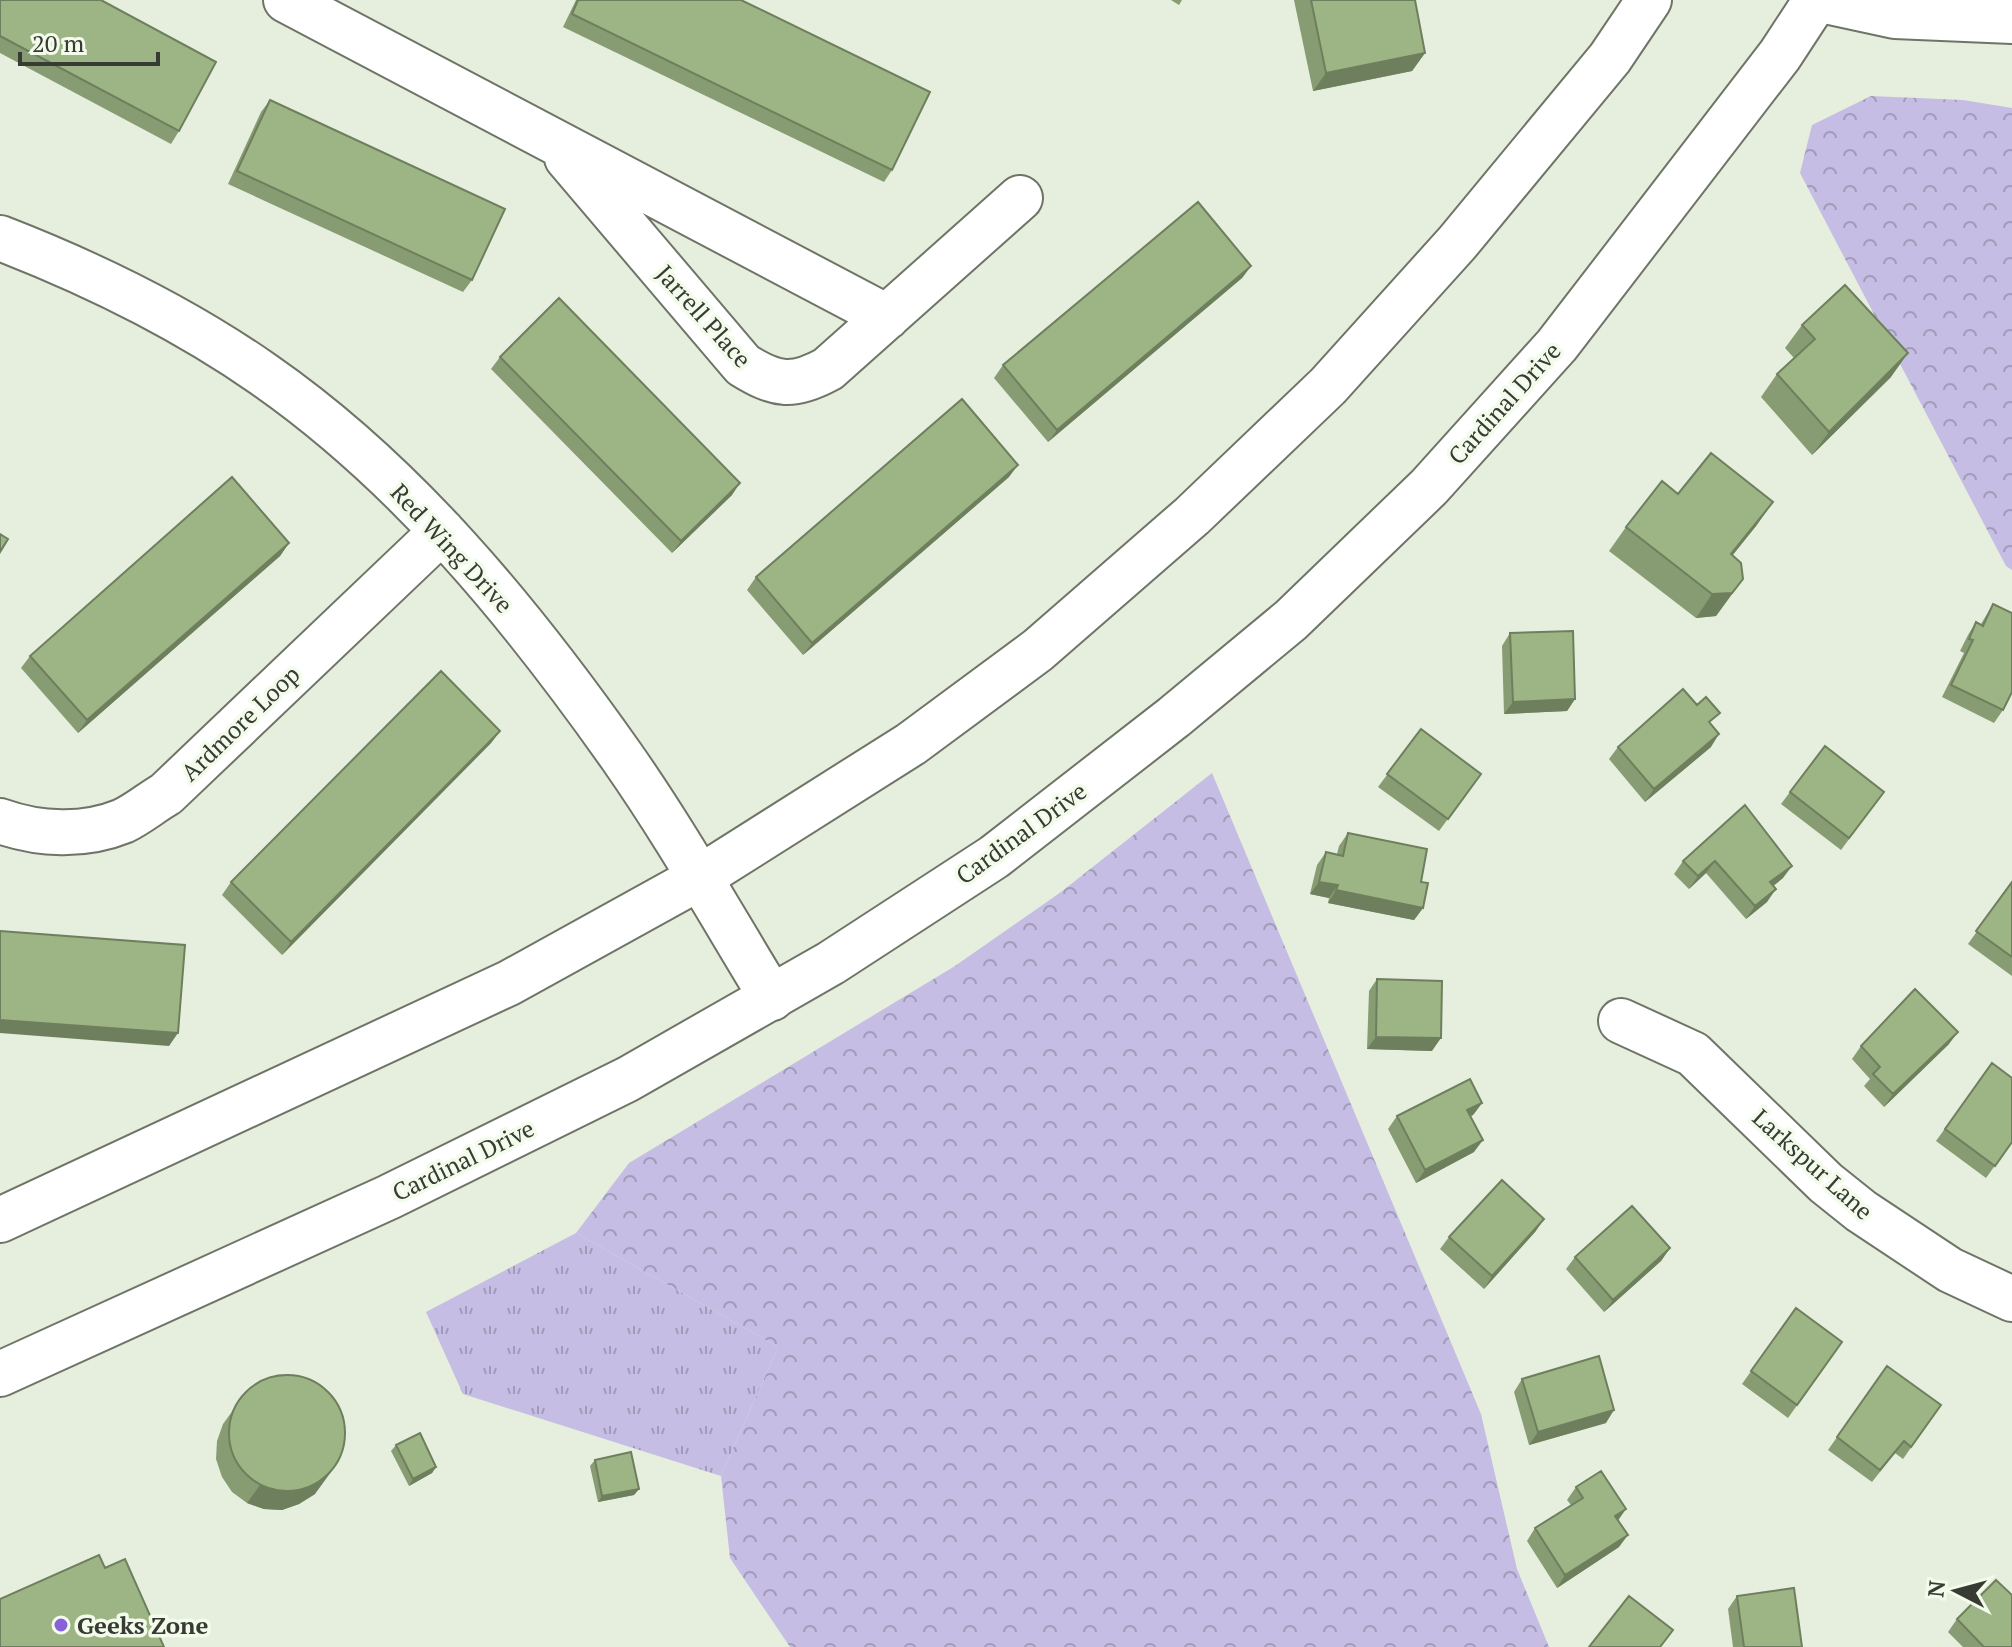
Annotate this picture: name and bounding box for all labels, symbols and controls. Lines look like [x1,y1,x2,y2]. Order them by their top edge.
scale bar [20,16,158,66]
text: 20 m [32,27,84,59]
street label: Jarrell Place [649,258,759,374]
street label: Cardinal Drive [1441,335,1567,471]
street label: Red Wing Drive [384,477,520,619]
street label: Ardmore Loop [174,658,306,788]
street label: Cardinal Drive [949,775,1093,891]
street label: Larkspur Lane [1746,1101,1880,1227]
street label: Cardinal Drive [387,1112,539,1208]
north arrow [1916,1551,1996,1631]
text: N [1920,1579,1951,1599]
place label: Geeks Zone [77,1609,208,1641]
marker: Geeks Zone [52,1616,70,1634]

